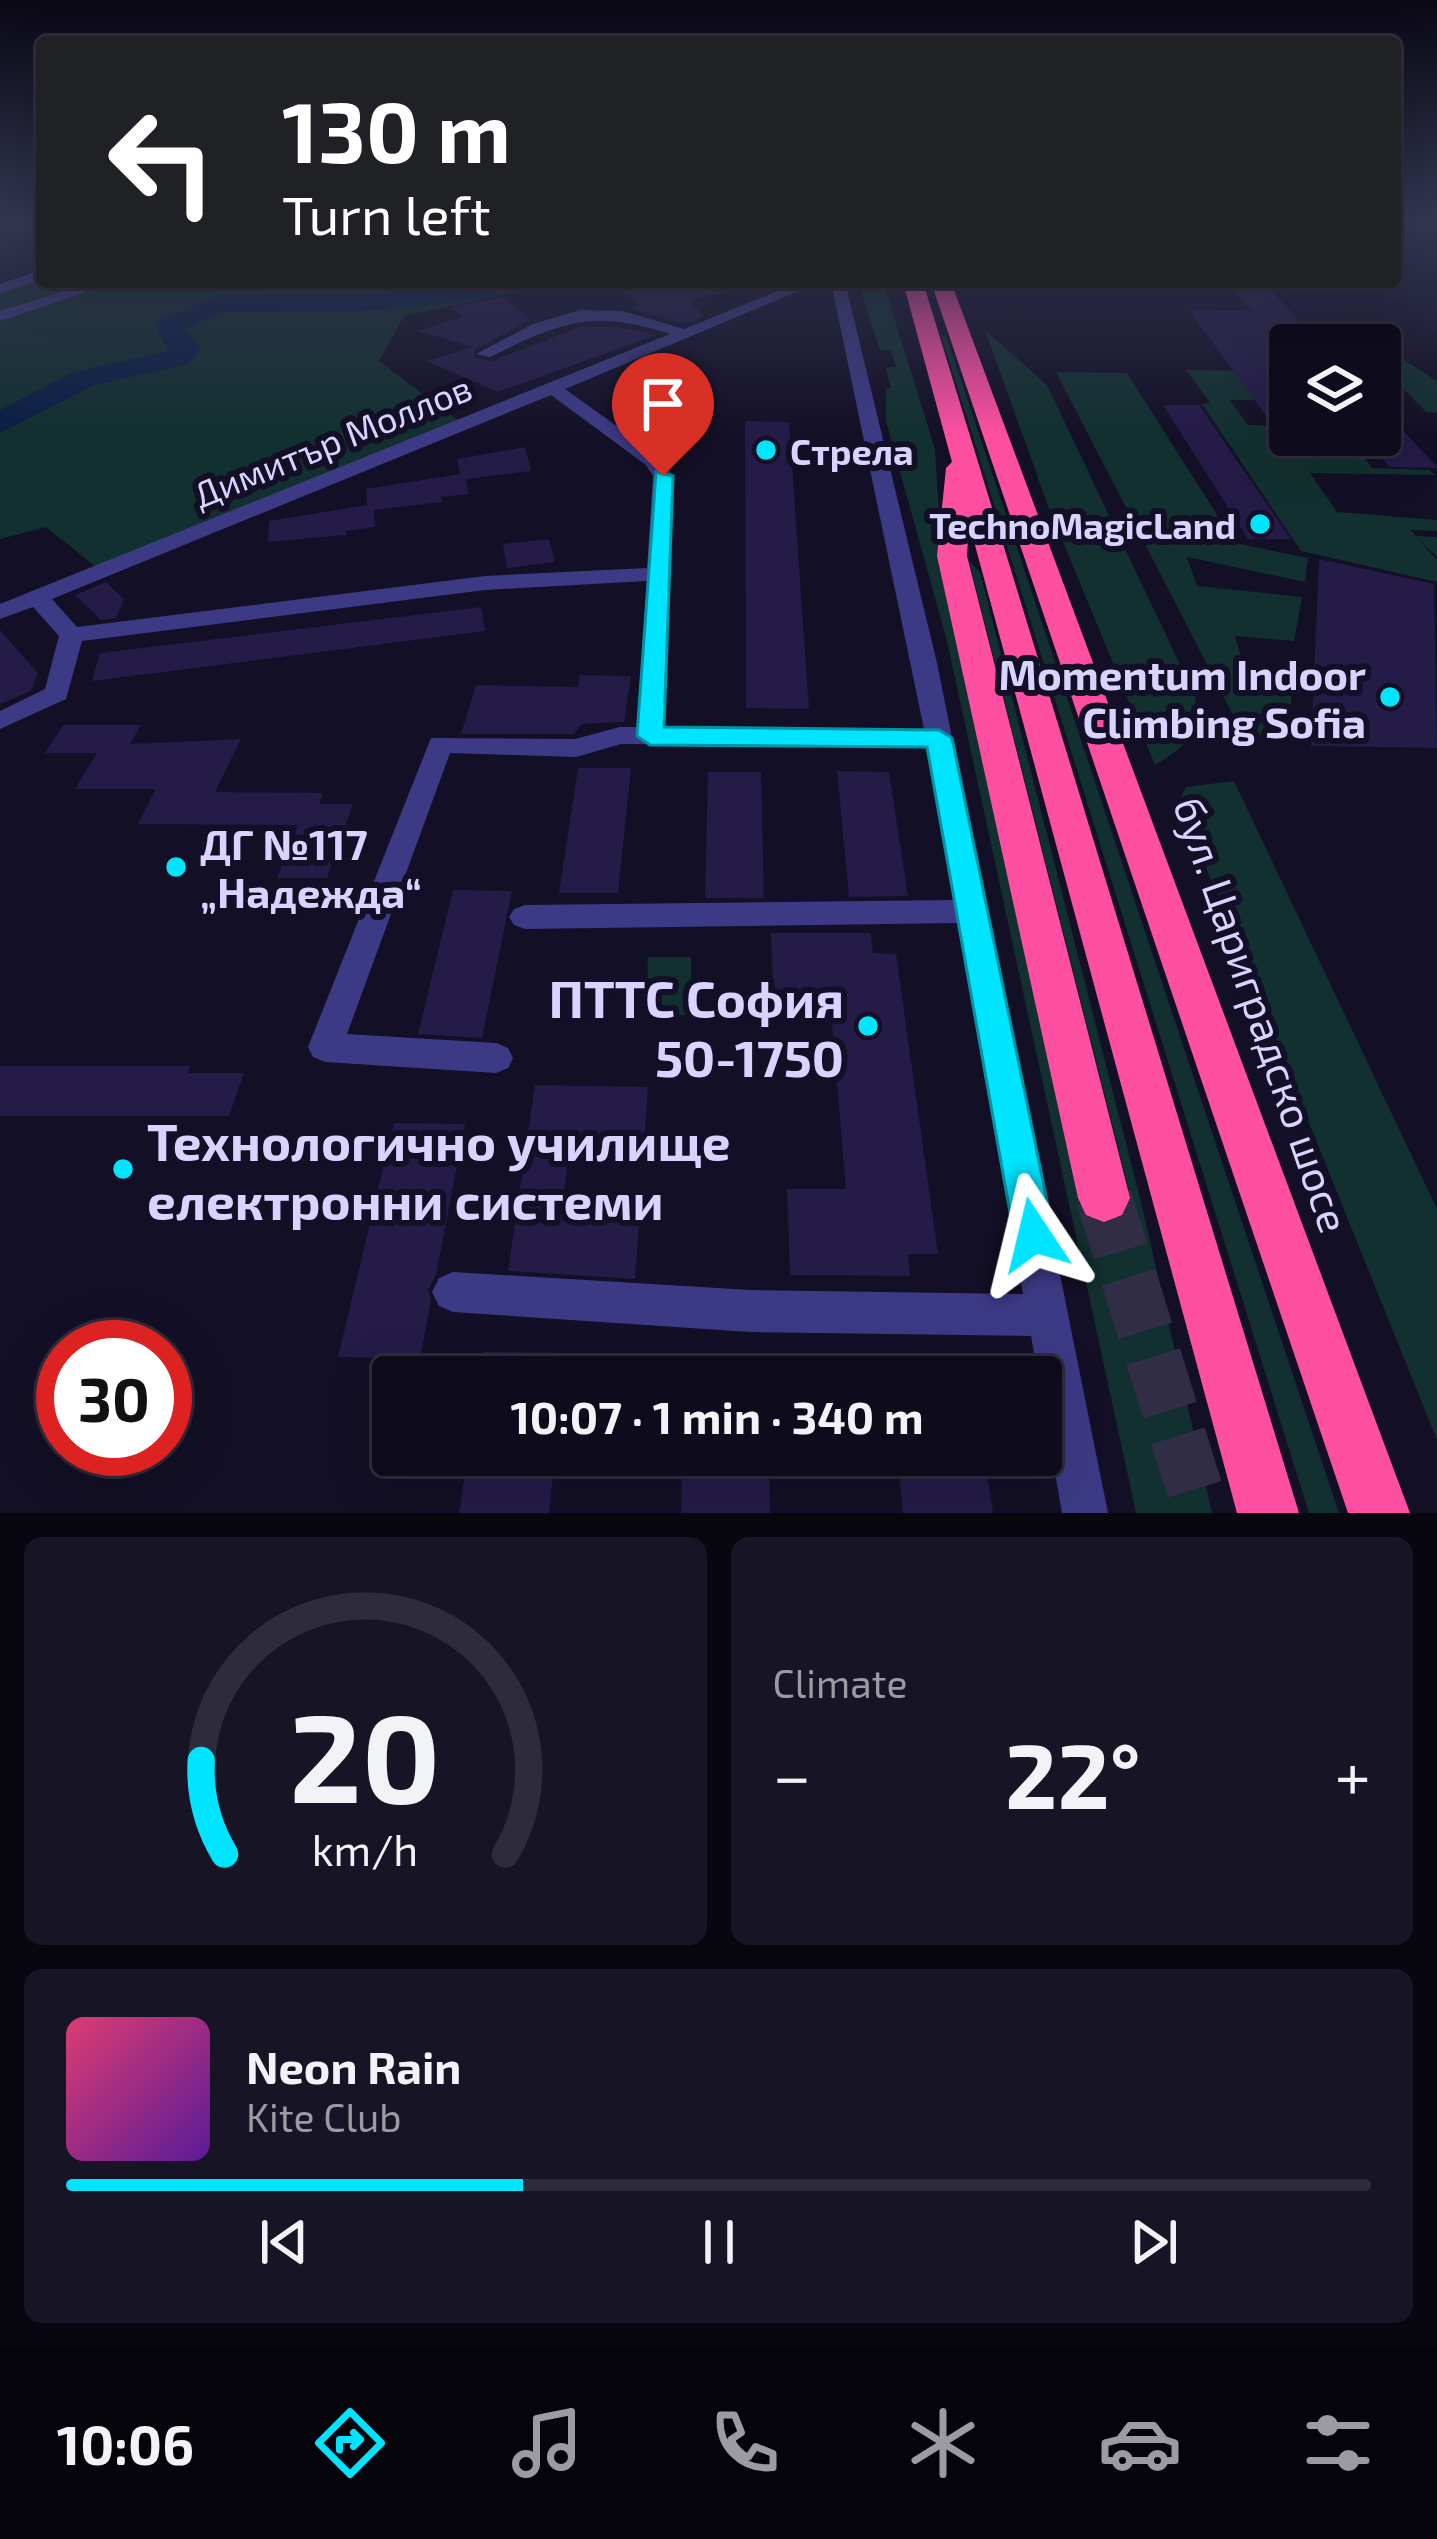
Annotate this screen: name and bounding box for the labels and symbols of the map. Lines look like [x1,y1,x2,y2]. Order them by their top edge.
pin [612,353,714,476]
street label: Димитър Моллов [187,365,477,515]
place label: Стрела [790,429,914,472]
marker: Стрела [753,437,779,463]
place label: TechnoMagicLand [929,503,1236,546]
marker: TechnoMagicLand [1247,511,1273,537]
place label: Momentum Indoor Climbing Sofia [999,648,1366,746]
marker: Momentum Indoor Climbing Sofia [1377,684,1403,710]
street label: бул. Цариградско шосе [1164,790,1361,1239]
place label: ДГ №117 „Надежда“ [200,818,422,916]
marker: ДГ №117 „Надежда“ [163,854,189,880]
place label: ПТТС София 50-1750 [549,967,844,1087]
marker: ПТТС София 50-1750 [855,1013,881,1039]
place label: Технологично училище електронни системи [147,1110,731,1231]
marker: Технологично училище електронни системи [110,1156,136,1182]
position arrow [971,1172,1097,1298]
speed limit sign: 30 [36,1320,192,1476]

